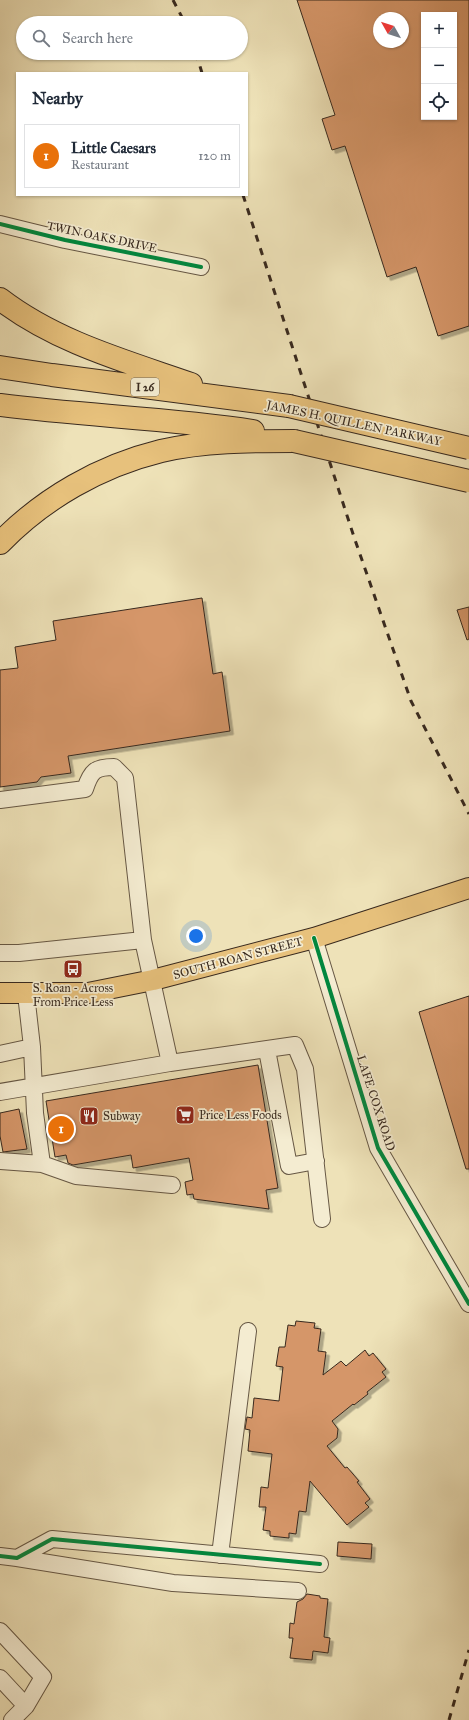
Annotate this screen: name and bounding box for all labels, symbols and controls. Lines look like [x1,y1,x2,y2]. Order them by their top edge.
north arrow [373,12,409,48]
map controls [421,12,457,120]
button: + [421,12,457,48]
search box [16,16,248,60]
icon: search [30,27,52,49]
text: Search here [62,29,133,47]
button: − [421,48,457,84]
button: locate [421,84,457,120]
text: Nearby [32,88,83,109]
text: Little Caesars [71,139,156,157]
text: 1 [43,148,49,164]
text: 120 m [198,148,231,164]
text: Restaurant [71,157,129,173]
street label: TWIN OAKS DRIVE [46,218,159,256]
road number: I 26 [131,378,159,396]
street label: JAMES H. QUILLEN PARKWAY [263,397,443,449]
your location [186,926,206,946]
street label: SOUTH ROAN STREET [172,934,304,982]
bus stop icon: S. Roan - Across From Price Less [62,958,84,980]
place label: S. Roan - Across From Price Less [33,981,113,1009]
street label: LAFE COX ROAD [354,1053,398,1153]
supermarket icon: Price Less Foods [174,1104,196,1126]
restaurant icon: Subway [78,1105,100,1127]
place label: Price Less Foods [199,1108,282,1122]
place label: Subway [103,1109,141,1123]
pin: 1 [48,1114,74,1144]

